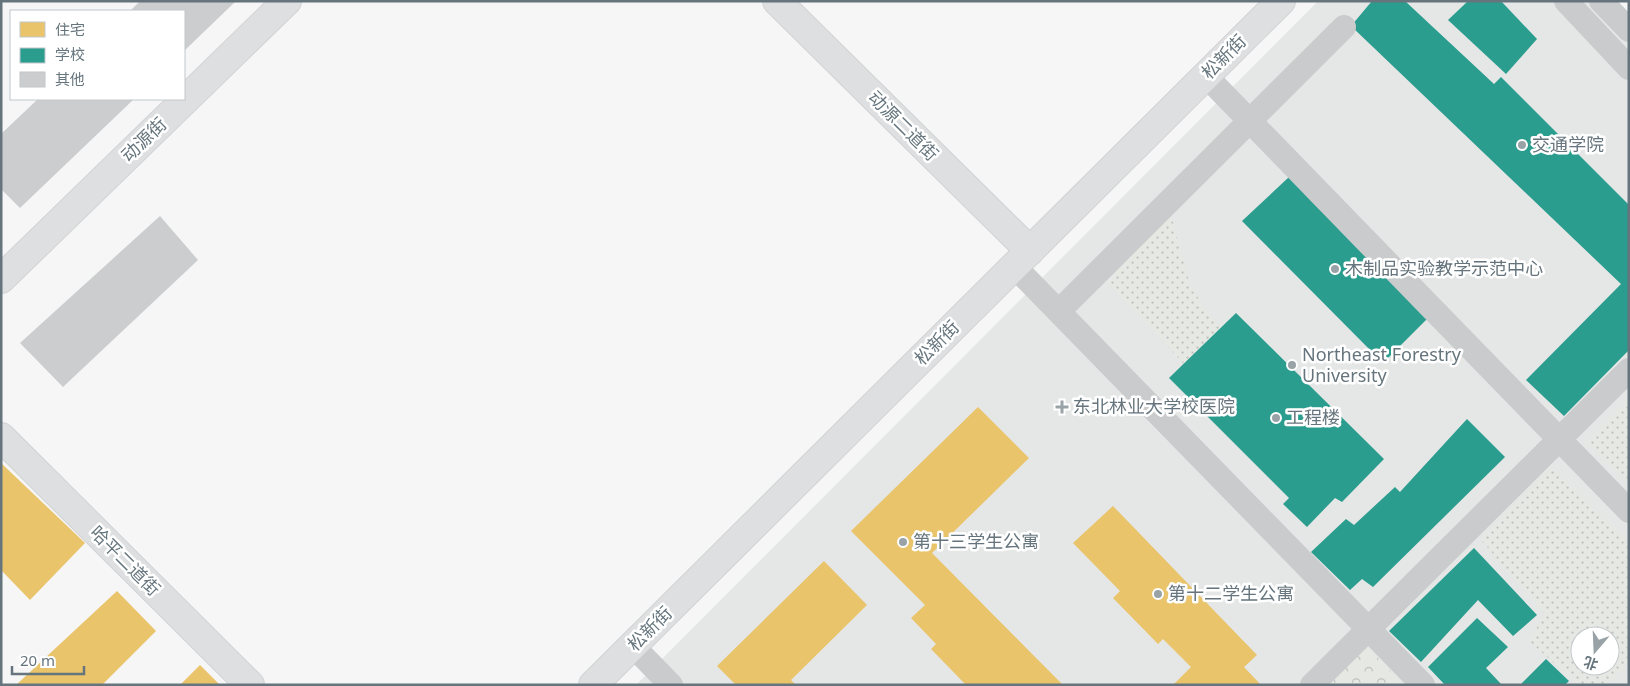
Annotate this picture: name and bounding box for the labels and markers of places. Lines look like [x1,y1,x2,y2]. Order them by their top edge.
place label: 交通学院 [1532,132,1604,156]
marker: 交通学院 [1516,139,1528,151]
place label: 木制品实验教学示范中心 [1345,256,1543,280]
marker: 木制品实验教学示范中心 [1329,263,1341,275]
place label: Northeast Forestry University [1302,342,1462,387]
marker: Northeast Forestry University [1286,359,1298,371]
place label: 东北林业大学校医院 [1073,394,1235,418]
marker: 东北林业大学校医院 [1055,400,1069,414]
place label: 工程楼 [1286,405,1340,429]
marker: 工程楼 [1270,412,1282,424]
place label: 第十三学生公寓 [913,529,1039,553]
marker: 第十三学生公寓 [897,536,909,548]
place label: 第十二学生公寓 [1168,581,1294,605]
marker: 第十二学生公寓 [1152,588,1164,600]

